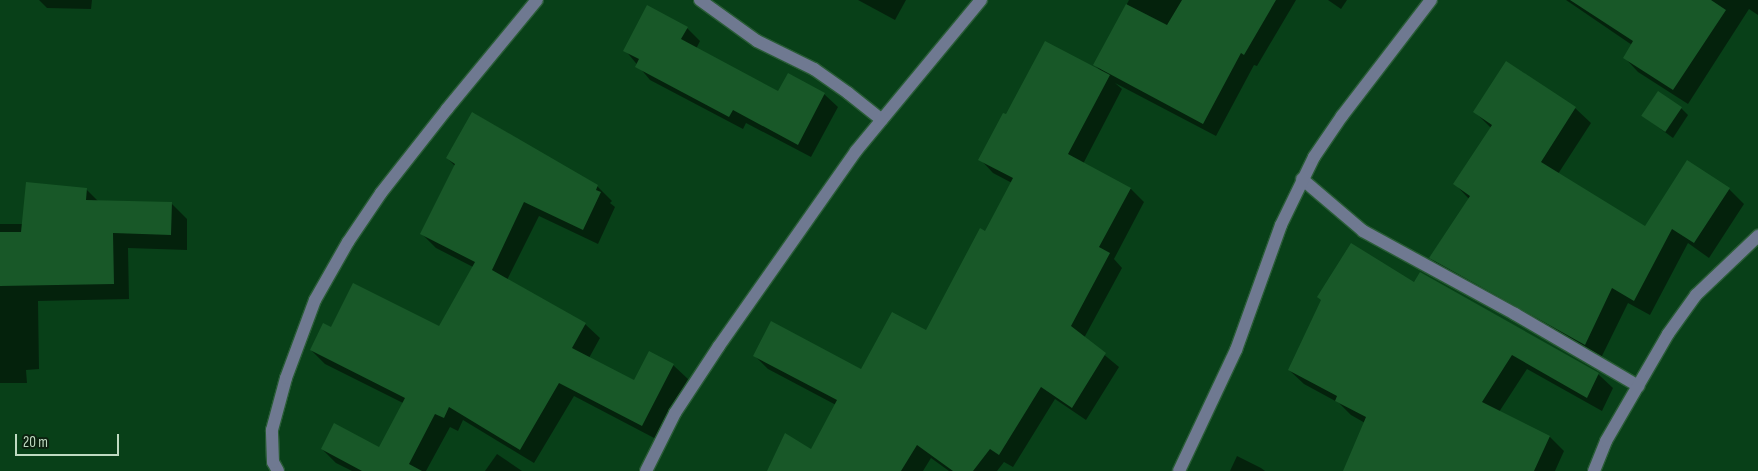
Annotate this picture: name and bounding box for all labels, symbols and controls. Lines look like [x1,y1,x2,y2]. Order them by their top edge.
scale bar [18,424,121,456]
text: 20 m [23,433,48,452]

